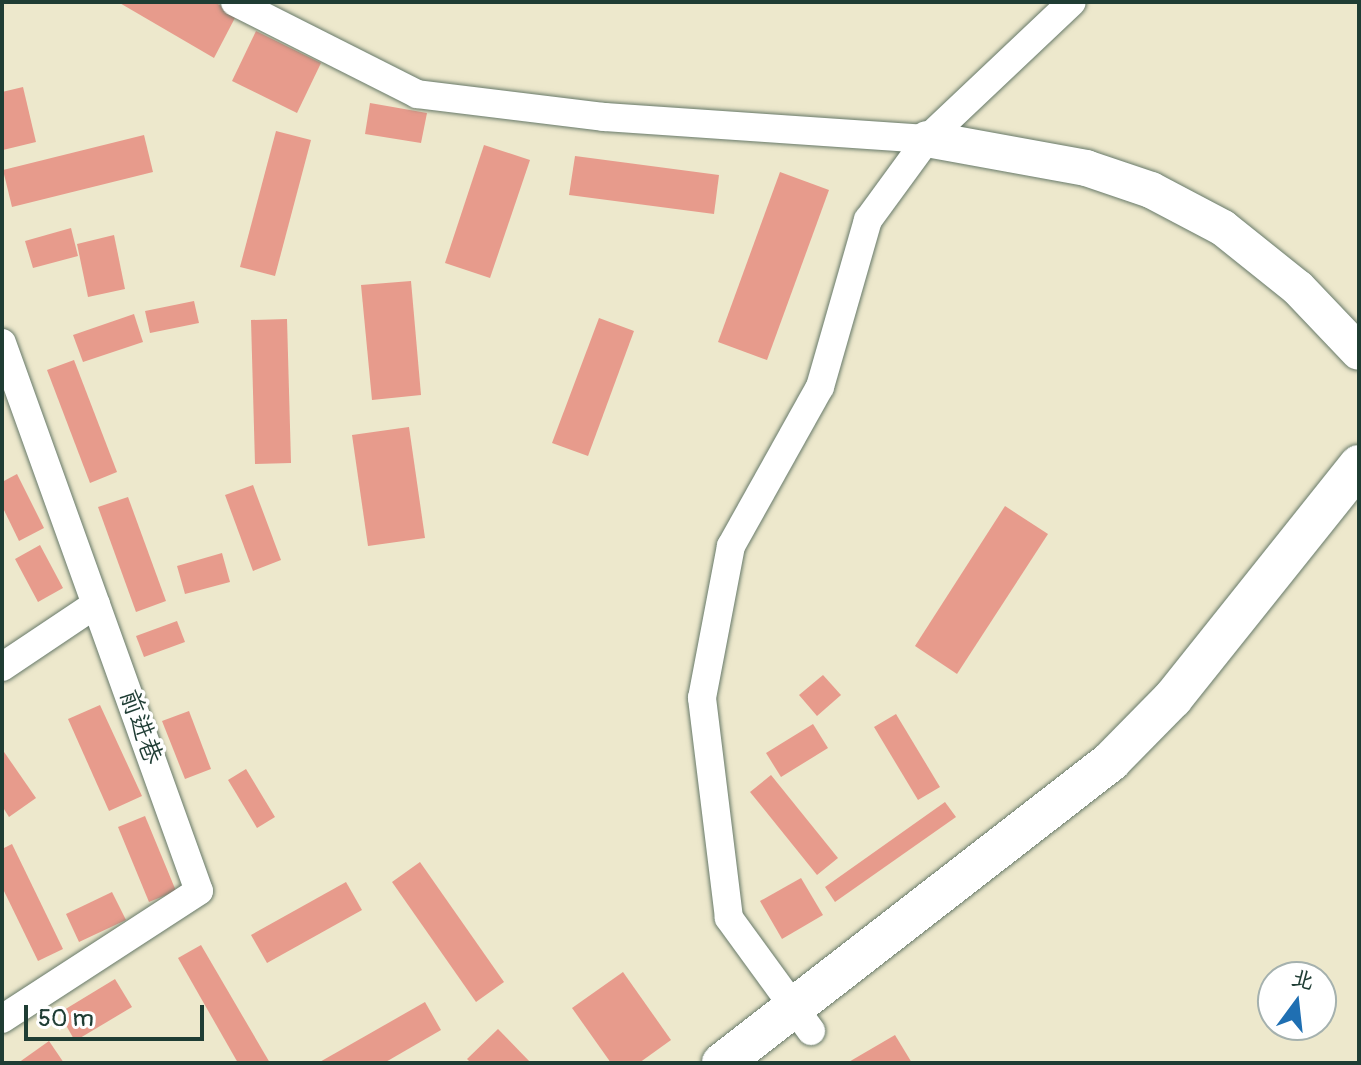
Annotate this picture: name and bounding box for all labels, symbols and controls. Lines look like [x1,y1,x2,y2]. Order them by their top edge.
street label: 前进巷 [112,685,168,769]
north arrow [1257,961,1337,1041]
text: 北 [1288,963,1317,996]
scale bar [28,989,208,1039]
text: 50 m [38,1004,94,1033]

